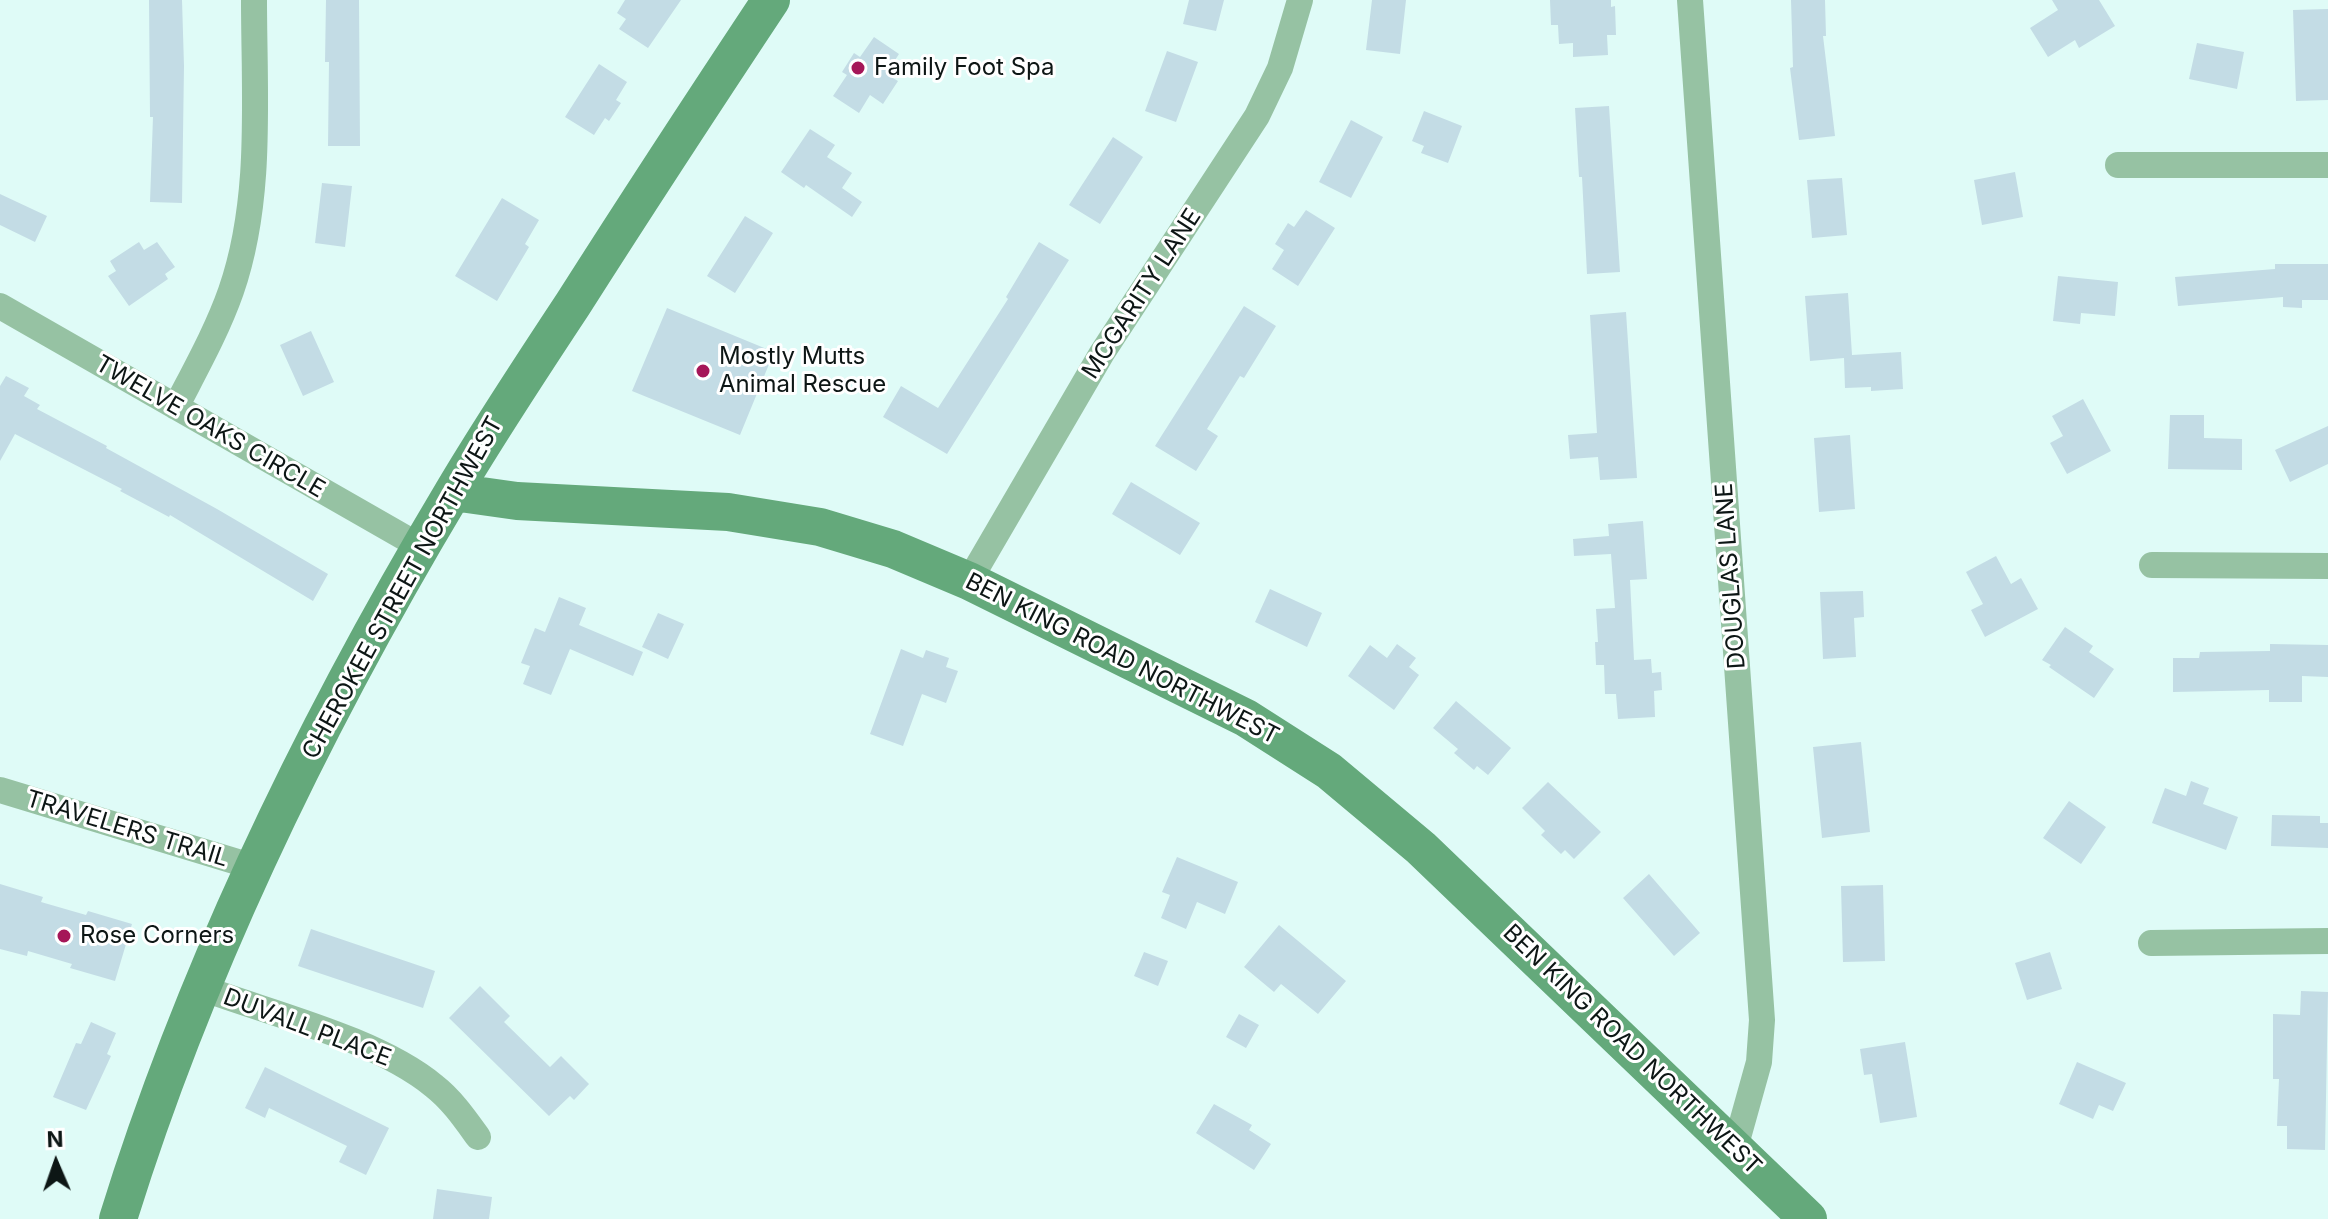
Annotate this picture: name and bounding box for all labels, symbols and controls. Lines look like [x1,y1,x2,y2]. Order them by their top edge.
place label: Family Foot Spa [874,54,1054,82]
marker: Family Foot Spa [849,59,867,77]
street label: MCGARITY LANE [1076,204,1208,384]
place label: Mostly Mutts Animal Rescue [719,343,886,399]
street label: TWELVE OAKS CIRCLE [90,349,330,505]
marker: Mostly Mutts Animal Rescue [694,362,712,380]
street label: CHEROKEE STREET NORTHWEST [297,412,509,764]
street label: DOUGLAS LANE [1710,482,1752,670]
street label: BEN KING ROAD NORTHWEST [960,567,1284,751]
street label: TRAVELERS TRAIL [22,785,232,873]
street label: BEN KING ROAD NORTHWEST [1497,919,1767,1181]
place label: Rose Corners [80,922,234,950]
marker: Rose Corners [55,927,73,945]
street label: DUVALL PLACE [219,983,395,1073]
north arrow [16,1123,96,1203]
text: N [46,1126,64,1152]

